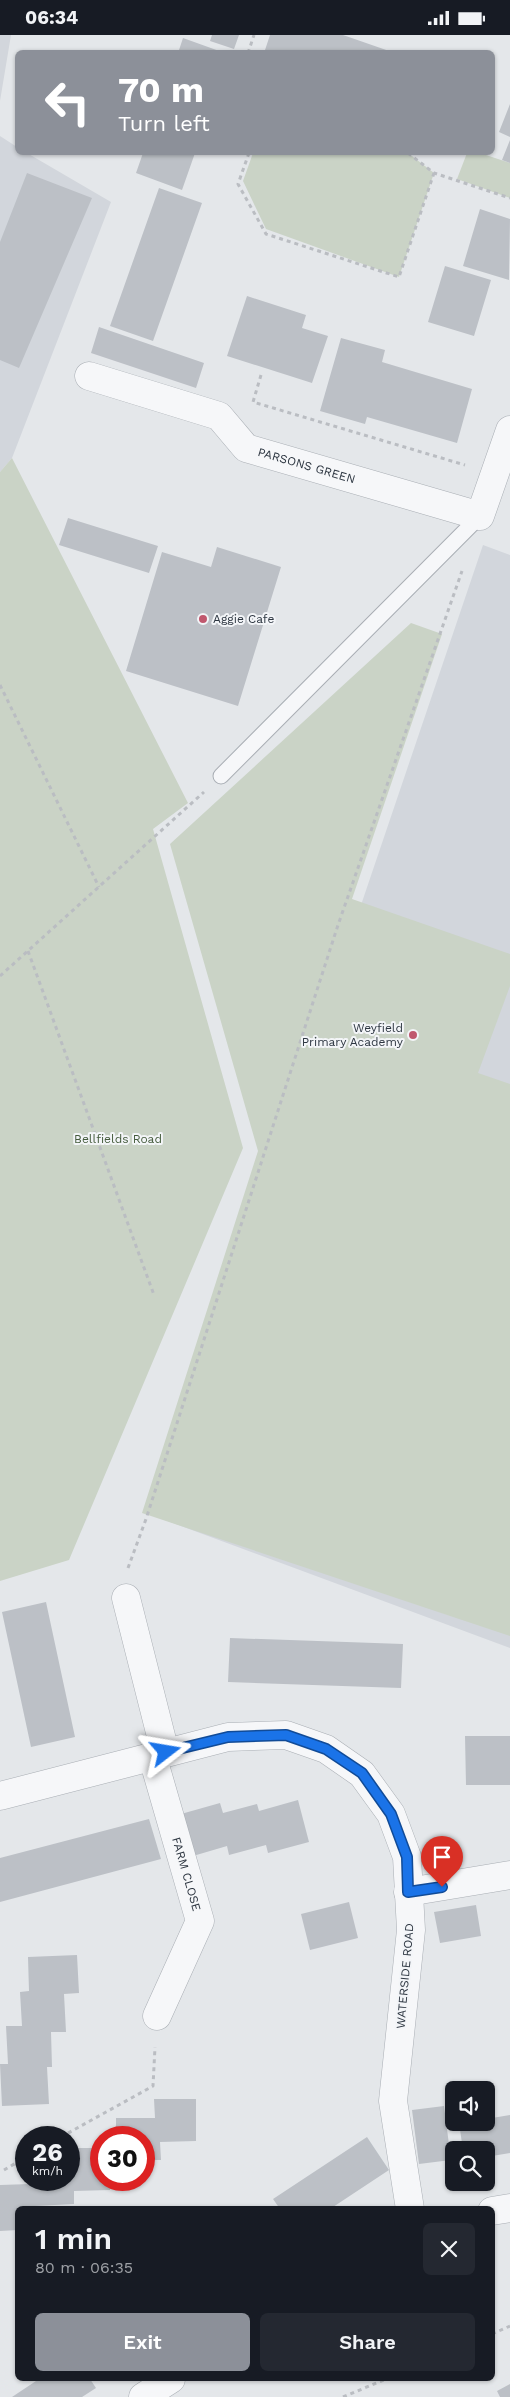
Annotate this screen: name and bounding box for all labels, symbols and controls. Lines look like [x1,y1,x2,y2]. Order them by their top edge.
text: 06:34 [25,6,78,29]
text: 70 m [118,69,204,111]
icon: left [35,70,100,135]
text: Turn left [118,111,210,136]
street label: PARSONS GREEN [256,445,357,486]
place label: Aggie Cafe [213,612,274,626]
marker: Aggie Cafe [197,613,209,625]
place label: Weyfield Primary Academy [302,1021,404,1049]
marker: Weyfield Primary Academy [407,1029,419,1041]
park label: Bellfields Road [74,1132,162,1146]
position arrow [139,1725,191,1777]
street label: FARM CLOSE [169,1836,204,1913]
pin [421,1836,463,1887]
icon: arrive [428,1843,456,1871]
street label: WATERSIDE ROAD [393,1923,417,2029]
map controls [445,2081,495,2191]
button: sound [445,2081,495,2131]
speed limit sign: 30 [90,2126,155,2191]
text: 26 [32,2138,63,2167]
button: search [445,2141,495,2191]
text: km/h [32,2164,63,2178]
text: 1 min [35,2221,112,2256]
button: close [423,2223,475,2275]
text: 80 m · 06:35 [35,2258,133,2277]
button: Exit [35,2313,250,2371]
button: Share [260,2313,475,2371]

